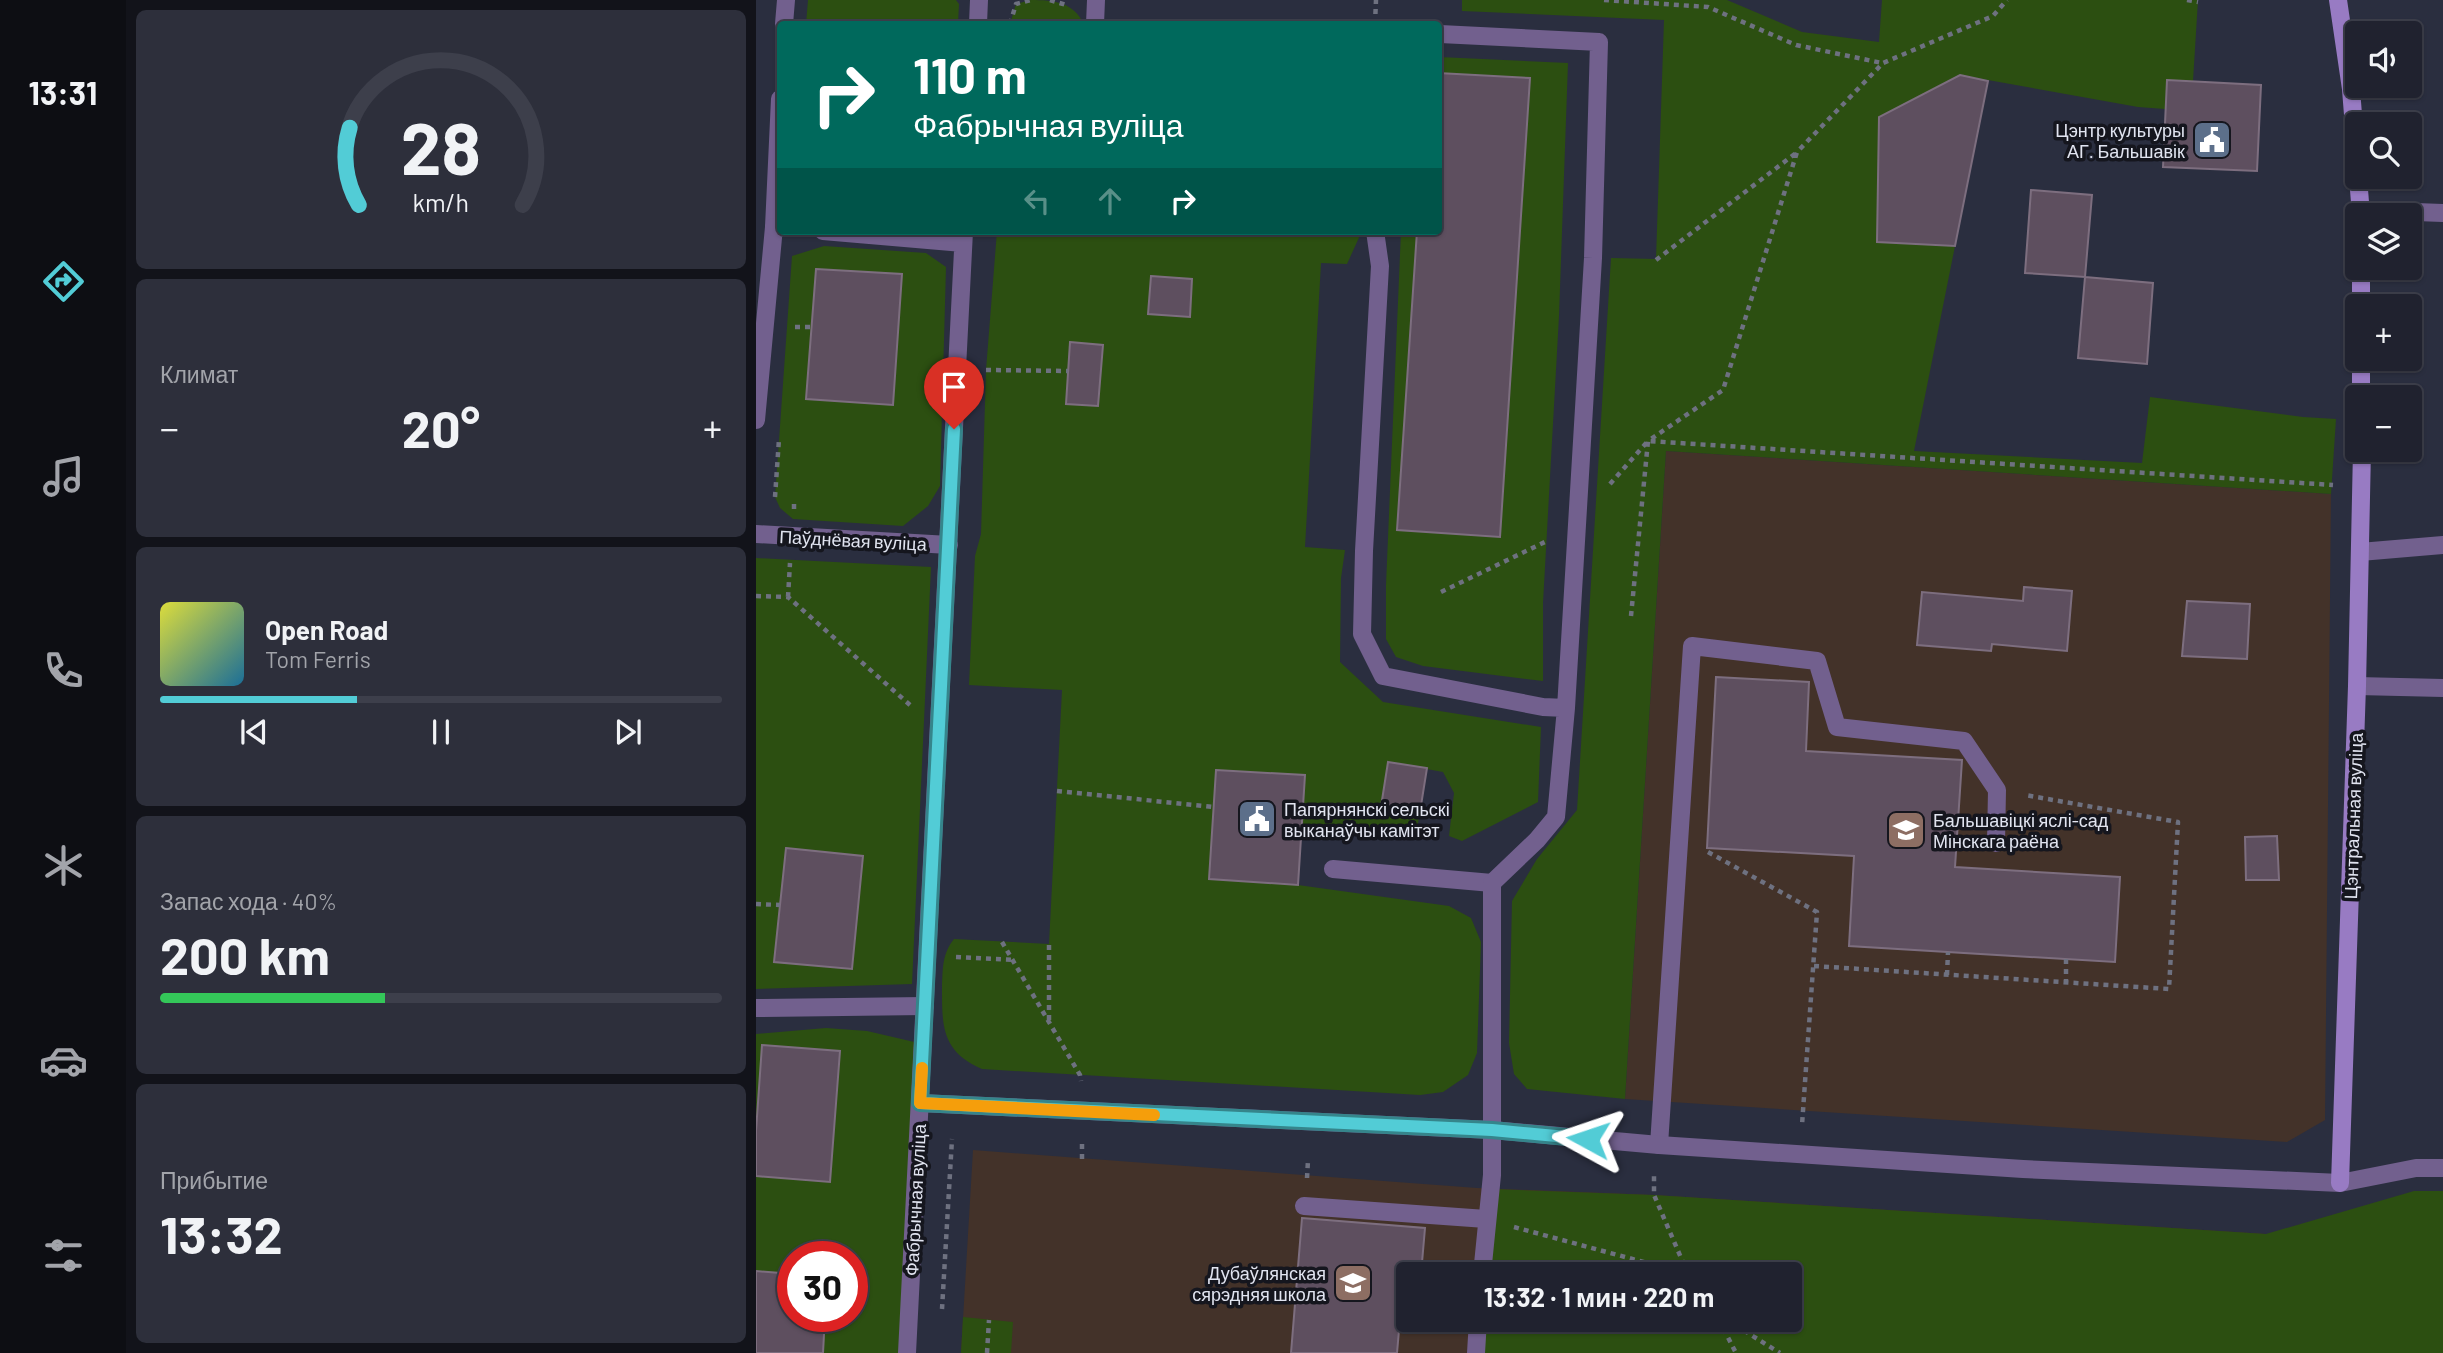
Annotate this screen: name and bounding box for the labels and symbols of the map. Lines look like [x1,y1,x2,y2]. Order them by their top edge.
place label: Цэнтр культуры АГ. Бальшавік [2055,119,2185,162]
public building icon: Цэнтр культуры АГ. Бальшавік [2191,119,2233,161]
pin [924,357,984,429]
street label: Паўднёвая вуліца [779,525,928,555]
street label: Цэнтральная вуліца [2339,731,2367,900]
public building icon: Папярнянскі сельскі выканаўчы камітэт [1236,798,1278,840]
place label: Папярнянскі сельскі выканаўчы камітэт [1284,798,1450,841]
school or university icon: Бальшавіцкі яслі-сад Мінскага раёна [1885,809,1927,851]
place label: Бальшавіцкі яслі-сад Мінскага раёна [1933,809,2109,852]
position arrow [1551,1102,1625,1176]
street label: Фабрычная вуліца [900,1122,930,1277]
speed limit sign: 30 [777,1241,868,1332]
place label: Дубаўлянская сярэдняя школа [1192,1262,1327,1305]
school or university icon: Дубаўлянская сярэдняя школа [1332,1262,1374,1304]

